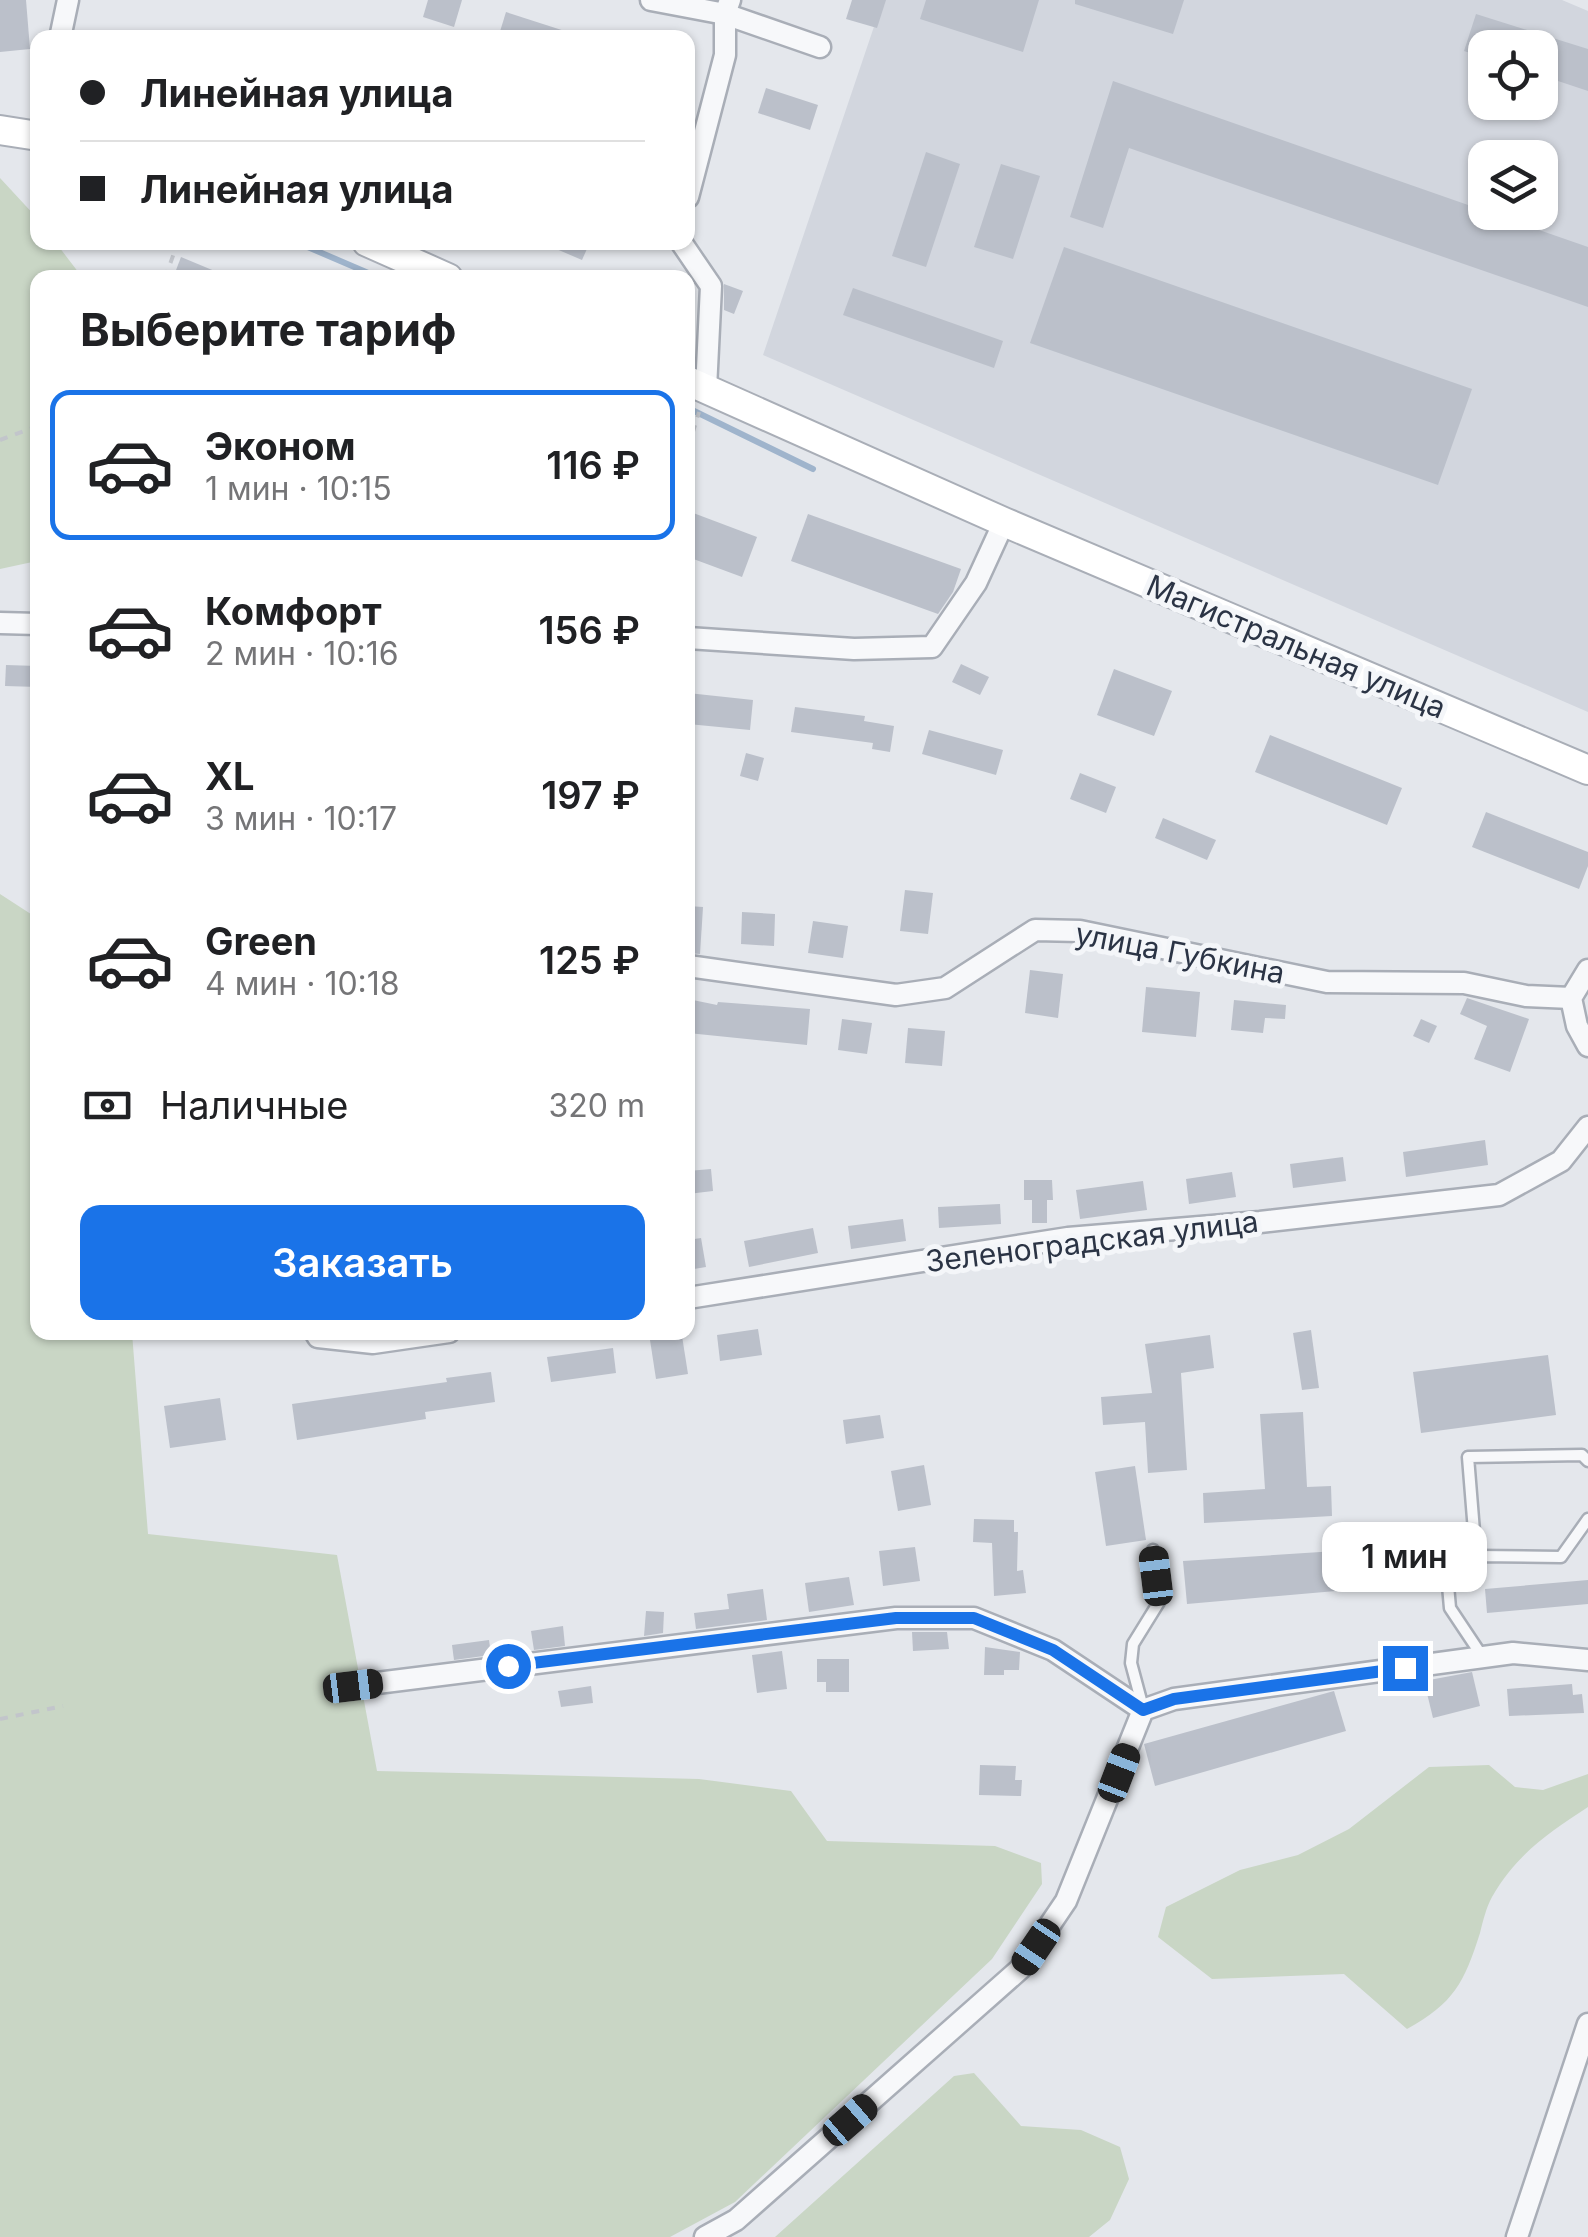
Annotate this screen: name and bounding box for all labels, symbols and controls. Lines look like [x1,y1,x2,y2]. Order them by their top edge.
map controls [1468,30,1558,230]
button: locate [1468,30,1558,120]
text: Линейная улица [140,70,454,116]
button: layers [1468,140,1558,230]
text: Линейная улица [140,166,454,212]
text: Выберите тариф [80,302,456,357]
icon: car [85,420,175,510]
text: Эконом [205,423,356,469]
text: 116 ₽ [546,442,640,488]
text: 1 мин · 10:15 [205,469,392,508]
street label: Магистральная улица [1142,567,1451,725]
icon: car [85,585,175,675]
text: Комфорт [205,588,382,634]
text: 156 ₽ [538,607,640,653]
text: 2 мин · 10:16 [205,634,399,673]
icon: car [85,750,175,840]
text: XL [205,753,255,799]
text: 197 ₽ [541,772,640,818]
text: 3 мин · 10:17 [205,799,397,838]
icon: car [85,915,175,1005]
street label: улица Губкина [1073,915,1288,991]
text: Green [205,918,317,964]
text: 125 ₽ [539,937,640,983]
text: 4 мин · 10:18 [205,964,400,1003]
icon: cash [80,1078,135,1133]
text: Наличные [160,1082,348,1128]
text: 320 m [549,1086,645,1125]
street label: Зеленоградская улица [923,1203,1260,1279]
button: Заказать [80,1205,645,1320]
callout: 1 мин [1322,1523,1488,1593]
text: 1 мин [1361,1537,1448,1576]
car [1137,1544,1175,1608]
route start [486,1644,531,1689]
route end [1383,1646,1428,1691]
car [321,1667,385,1705]
car [1094,1740,1144,1806]
car [1007,1914,1065,1980]
car [818,2089,882,2151]

